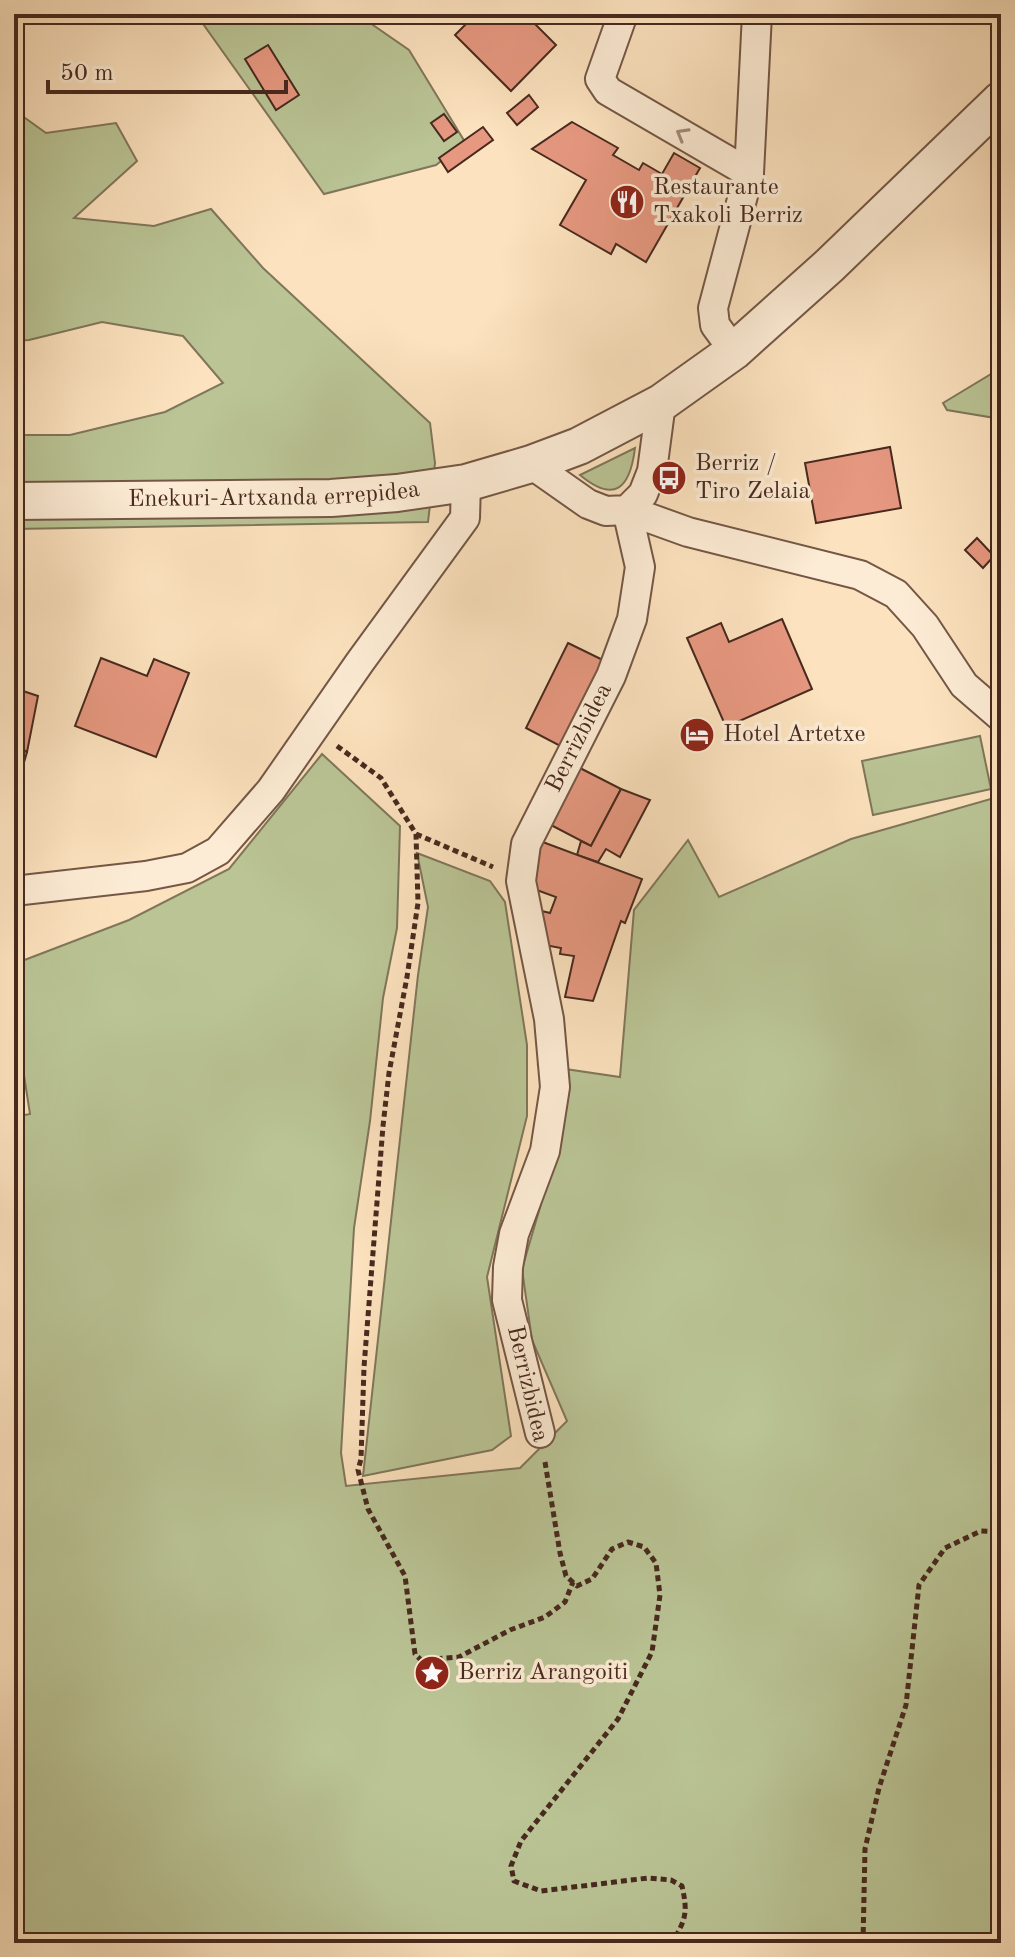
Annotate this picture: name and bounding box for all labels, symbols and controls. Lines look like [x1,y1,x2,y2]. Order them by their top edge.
scale bar [48,44,286,94]
text: 50 m [60,62,114,86]
one-way arrow [676,128,690,144]
place label: Restaurante Txakoli Berriz [653,176,803,228]
restaurant icon: Restaurante Txakoli Berriz [608,183,646,221]
place label: Berriz / Tiro Zelaia [695,452,811,504]
bus stop icon: Berriz / Tiro Zelaia [650,459,688,497]
street label: Enekuri-Artxanda errepidea [128,478,422,512]
street label: Berrizbidea [542,680,617,796]
hotel icon: Hotel Artetxe [678,716,716,754]
place label: Hotel Artetxe [723,723,865,747]
street label: Berrizbidea [502,1324,552,1445]
place icon: Berriz Arangoiti [413,1654,451,1692]
place label: Berriz Arangoiti [458,1661,628,1685]

